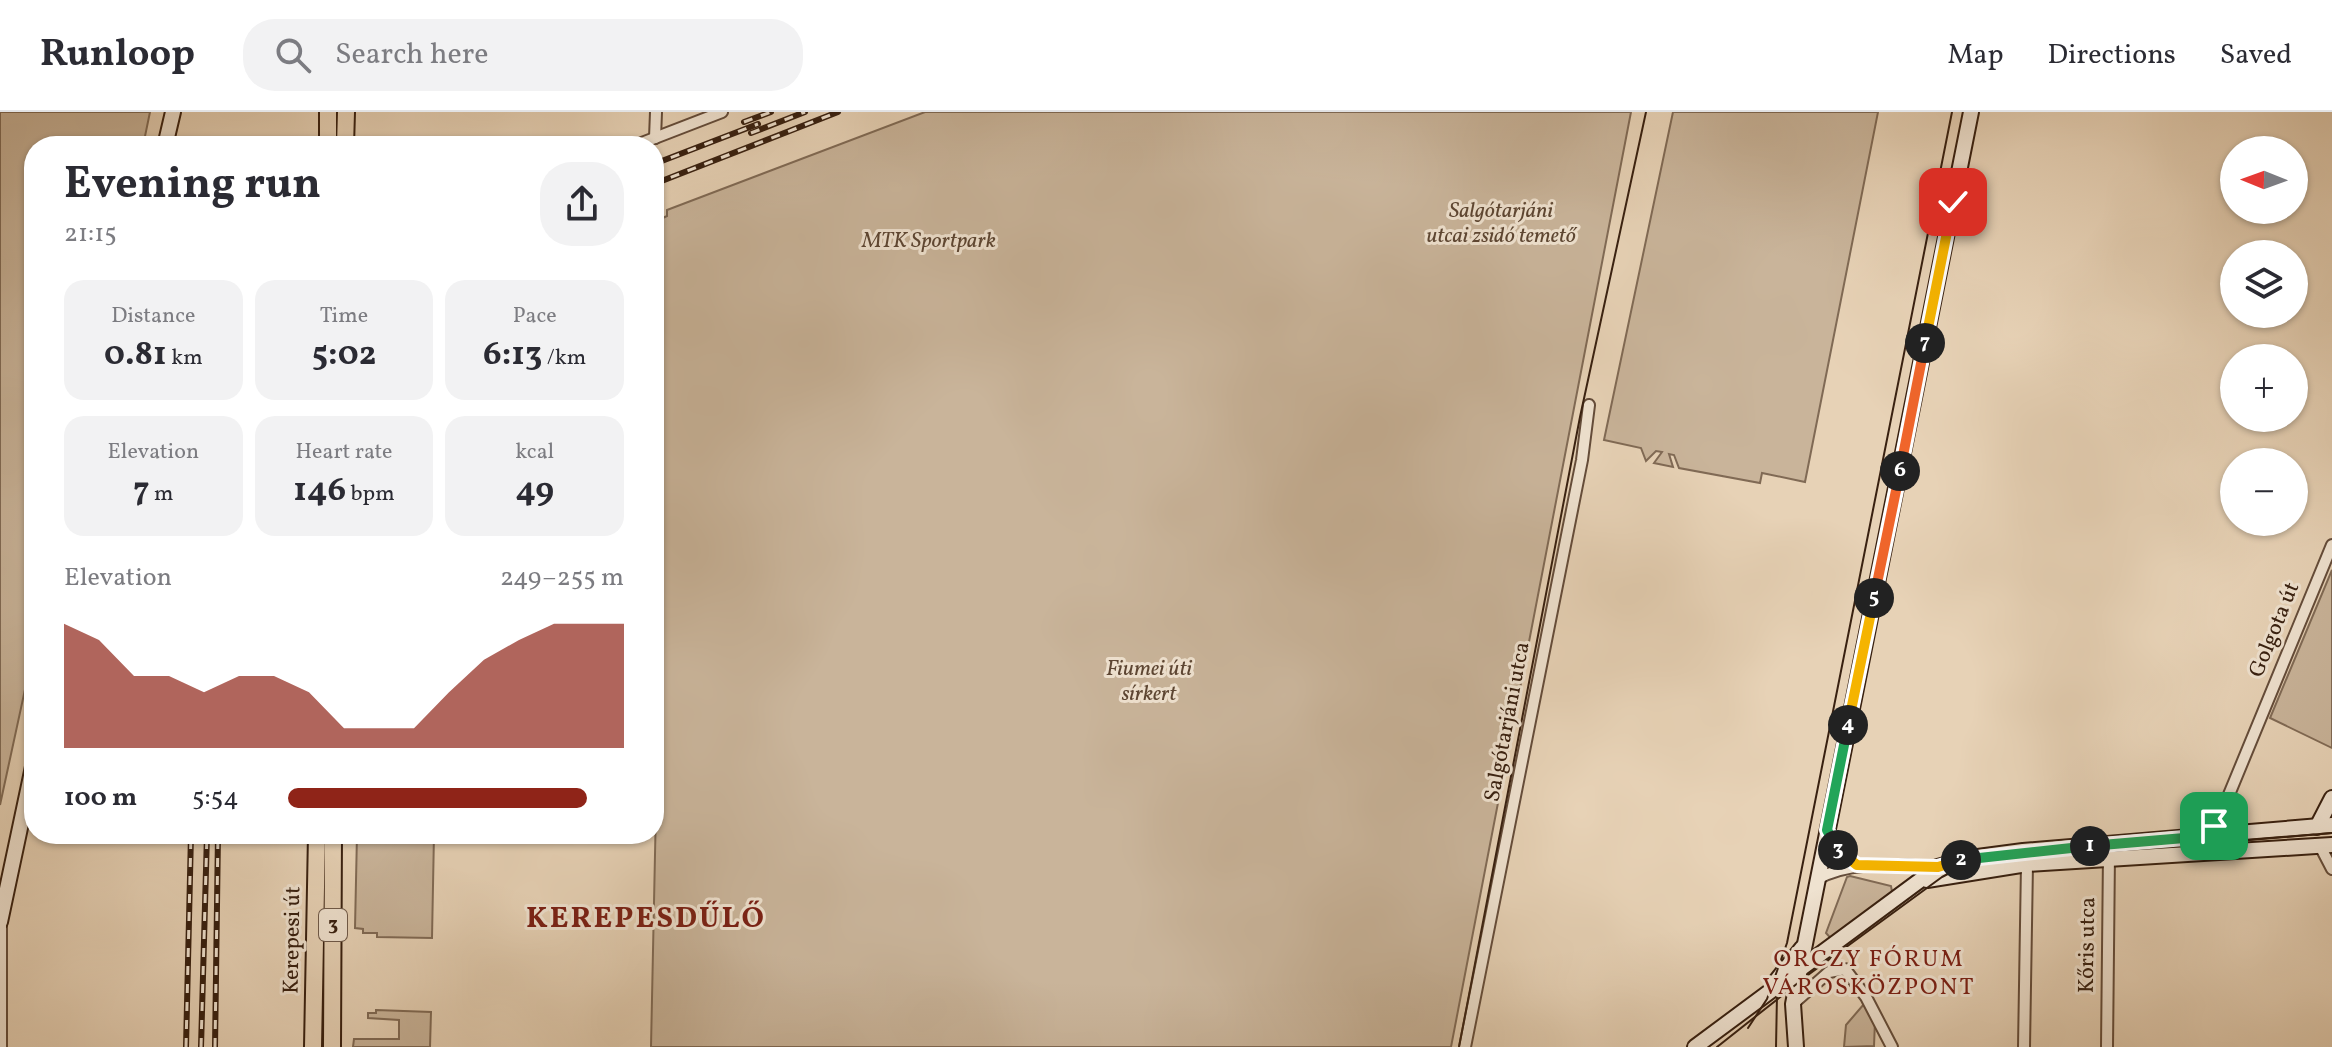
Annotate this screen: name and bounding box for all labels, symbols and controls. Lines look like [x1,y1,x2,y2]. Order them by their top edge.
search box [243,19,803,91]
text: Runloop [40,29,195,82]
icon: search [271,33,315,77]
text: Search here [335,34,489,76]
text: Map [1948,36,2004,75]
text: Directions [2048,36,2176,75]
text: Saved [2220,36,2292,75]
north arrow [2220,136,2308,224]
map controls [2220,136,2308,536]
text: Evening run [64,155,321,216]
button: share [540,162,624,246]
pin [1919,168,1987,236]
icon: check [1931,180,1975,224]
park label: Salgótarjáni utcai zsidó temető [1426,196,1578,252]
text: 21:15 [64,216,117,252]
park label: MTK Sportpark [861,226,996,257]
button: layers [2220,240,2308,328]
text: Distance [111,301,195,332]
text: Time [320,301,368,332]
text: Pace [513,301,557,332]
pin: 7 [1905,323,1945,363]
text: 7 [1920,327,1930,358]
text: 0.81 [104,332,167,379]
text: 5:02 [312,332,376,379]
text: 6:13 [483,332,542,379]
text: km [167,343,203,374]
text: /km [542,343,586,374]
button: + [2220,344,2308,432]
text: Elevation [108,437,199,468]
text: Heart rate [295,437,393,468]
text: kcal [515,437,554,468]
button: − [2220,448,2308,536]
pin: 6 [1880,451,1920,491]
text: 6 [1894,455,1906,486]
text: 7 [133,468,150,515]
text: 146 [293,468,346,515]
text: 49 [515,468,554,515]
text: m [150,479,173,510]
text: bpm [346,479,395,510]
text: Elevation [64,560,172,596]
text: 249–255 m [500,560,624,596]
street label: Golgota út [2242,577,2308,682]
pin: 5 [1854,578,1894,618]
text: 5 [1869,582,1879,613]
street label: Salgótarjáni utca [1477,639,1539,805]
park label: Fiumei úti sírkert [1106,654,1193,710]
pin: 4 [1828,705,1868,745]
text: 4 [1841,709,1855,740]
text: 100 m [64,780,137,816]
text: 5:54 [192,780,239,816]
pin [2180,792,2248,860]
icon: arrive [2192,804,2236,848]
pin: 1 [2070,826,2110,866]
pin: 3 [1818,830,1858,870]
text: 1 [2086,830,2094,861]
text: 3 [1832,834,1844,865]
pin: 2 [1941,840,1981,880]
text: 2 [1955,844,1967,875]
street label: Kerepesi út [277,886,309,994]
street label: Kőris utca [2072,897,2104,993]
district label: KEREPESDŰLŐ [526,898,766,940]
road number: 3 [319,909,347,941]
district label: ORCZY FÓRUM VÁROSKÖZPONT [1763,943,1975,1005]

